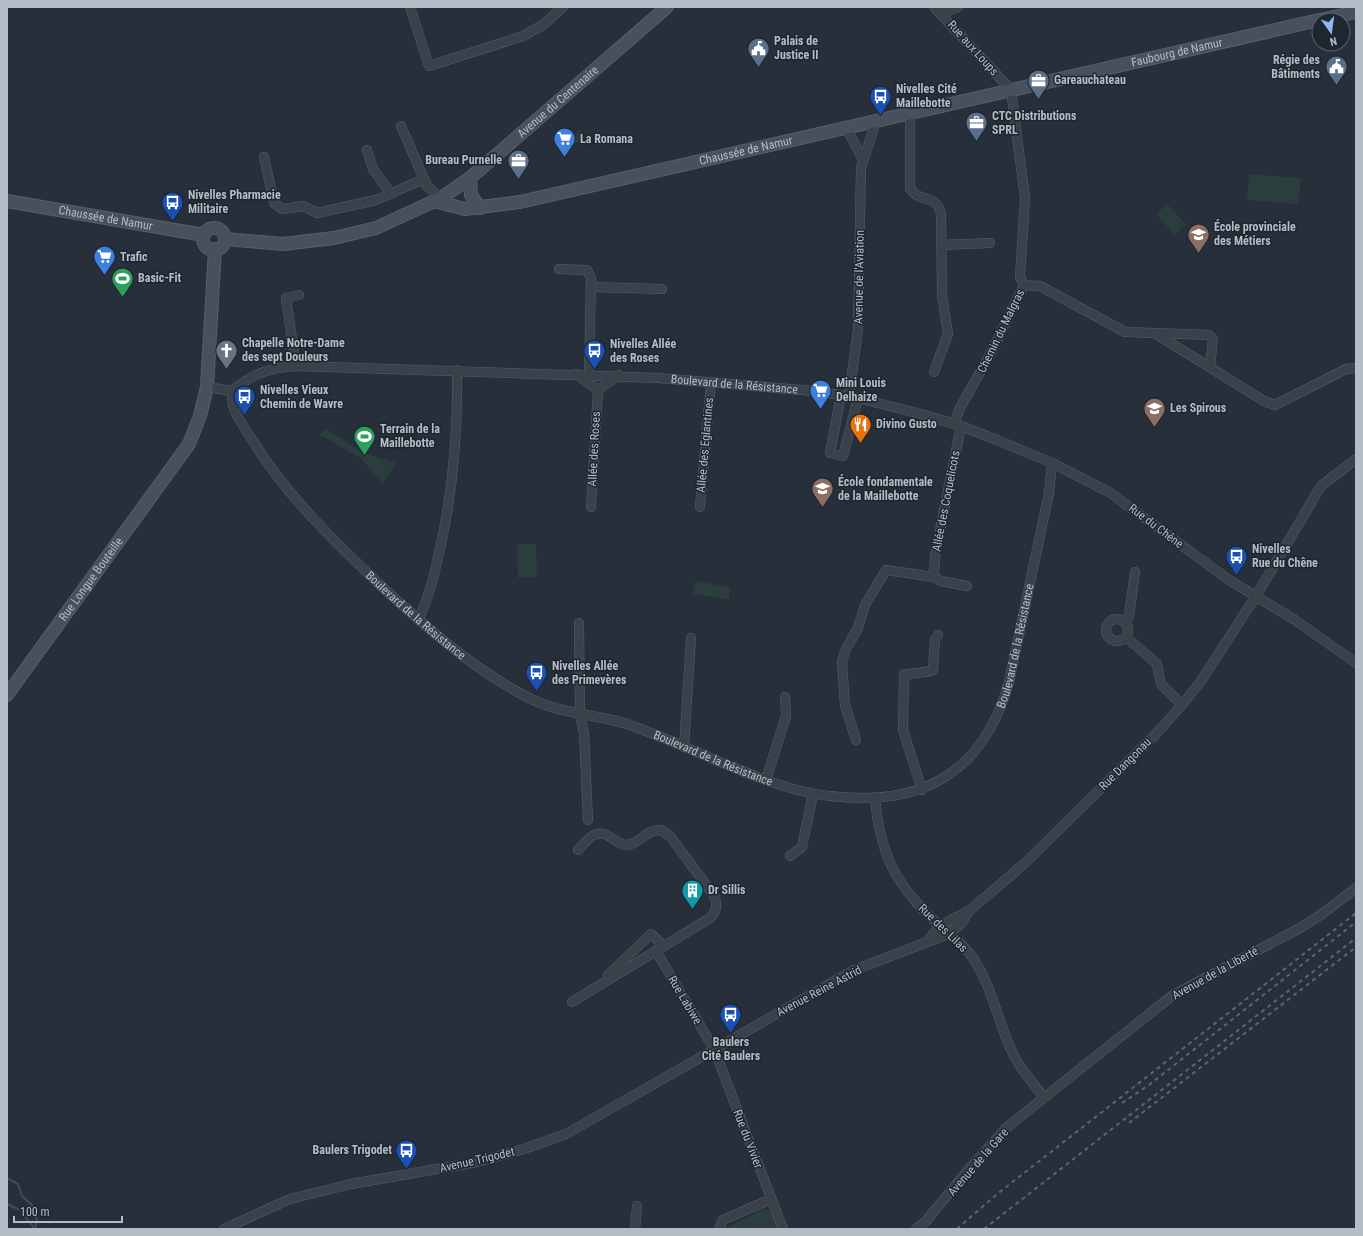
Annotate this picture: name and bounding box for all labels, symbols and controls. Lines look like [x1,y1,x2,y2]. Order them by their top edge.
north arrow [1311,12,1351,52]
street label: Rue aux Loups [945,18,1001,78]
place label: Palais de Justice II [774,34,818,62]
text: N [1328,34,1338,48]
public building icon: Palais de Justice II [746,35,772,68]
street label: Faubourg de Namur [1130,35,1224,70]
place label: Régie des Bâtiments [1271,53,1321,81]
public building icon: Régie des Bâtiments [1323,54,1349,87]
street label: Avenue du Centenaire [515,62,602,141]
office icon: Gareauchateau [1026,67,1052,100]
place label: Gareauchateau [1054,73,1126,87]
place label: Nivelles Cité Maillebotte [896,82,957,110]
bus stop icon: Nivelles Cité Maillebotte [868,83,894,116]
place label: CTC Distributions SPRL [992,109,1077,137]
office icon: CTC Distributions SPRL [963,110,989,143]
supermarket icon: La Romana [552,126,578,159]
place label: La Romana [580,132,633,146]
street label: Chaussée de Namur [698,133,794,168]
office icon: Bureau Purnelle [505,147,531,180]
place label: Bureau Purnelle [425,153,502,167]
place label: Nivelles Pharmacie Militaire [188,188,281,216]
bus stop icon: Nivelles Pharmacie Militaire [160,189,186,222]
street label: Chaussée de Namur [57,203,154,233]
place label: École provinciale des Métiers [1214,219,1296,248]
school or university icon: École provinciale des Métiers [1186,221,1212,254]
street label: Avenue de l'Aviation [851,230,867,324]
supermarket icon: Trafic [91,244,117,277]
place label: Trafic [120,250,148,264]
sports icon: Basic-Fit [109,265,135,298]
place label: Basic-Fit [138,271,181,285]
street label: Chemin du Malgras [975,287,1027,375]
place label: Chapelle Notre-Dame des sept Douleurs [242,336,345,364]
church icon: Chapelle Notre-Dame des sept Douleurs [214,337,240,370]
place label: Nivelles Allée des Roses [610,337,676,365]
bus stop icon: Nivelles Allée des Roses [582,338,608,371]
street label: Boulevard de la Résistance [670,372,799,397]
place label: Mini Louis Delhaize [836,376,886,404]
supermarket icon: Mini Louis Delhaize [808,377,834,410]
place label: Nivelles Vieux Chemin de Wavre [260,383,343,411]
bus stop icon: Nivelles Vieux Chemin de Wavre [231,384,257,417]
school or university icon: Les Spirous [1141,395,1167,428]
street label: Allée des Eglantines [694,397,716,493]
place label: Les Spirous [1170,401,1227,415]
street label: Allée des Roses [585,411,603,487]
restaurant icon: Divino Gusto [847,411,873,444]
place label: Divino Gusto [876,417,937,431]
place label: Terrain de la Maillebotte [380,422,440,450]
sports icon: Terrain de la Maillebotte [351,423,377,456]
street label: Allée des Coquelicots [929,449,963,553]
place label: École fondamentale de la Maillebotte [838,474,933,503]
school or university icon: École fondamentale de la Maillebotte [810,476,836,509]
street label: Rue du Chêne [1126,501,1186,551]
street label: Rue Longue Bouteille [56,534,126,624]
place label: Nivelles Rue du Chêne [1252,542,1318,570]
bus stop icon: Nivelles Rue du Chêne [1223,543,1249,576]
street label: Boulevard de la Résistance [363,568,469,663]
street label: Boulevard de la Résistance [994,582,1037,710]
place label: Nivelles Allée des Primevères [552,659,627,687]
bus stop icon: Nivelles Allée des Primevères [524,660,550,693]
street label: Boulevard de la Résistance [652,728,775,789]
street label: Rue Dangonau [1096,735,1154,793]
building icon: Dr Sillis [679,877,705,910]
place label: Dr Sillis [708,883,746,897]
street label: Rue des Lilas [916,901,970,955]
street label: Avenue de la Liberté [1170,943,1261,1002]
street label: Avenue Reine Astrid [774,963,864,1019]
street label: Rue Labiwe [665,973,705,1027]
bus stop icon: Baulers Cité Baulers [718,1002,744,1035]
place label: Baulers Cité Baulers [702,1035,761,1063]
street label: Rue du Vivier [730,1108,766,1171]
street label: Avenue de la Gare [945,1125,1011,1199]
bus stop icon: Baulers Trigodet [394,1137,420,1170]
place label: Baulers Trigodet [313,1143,392,1157]
street label: Avenue Trigodet [438,1144,516,1175]
scale bar [14,1198,122,1224]
text: 100 m [20,1205,50,1219]

